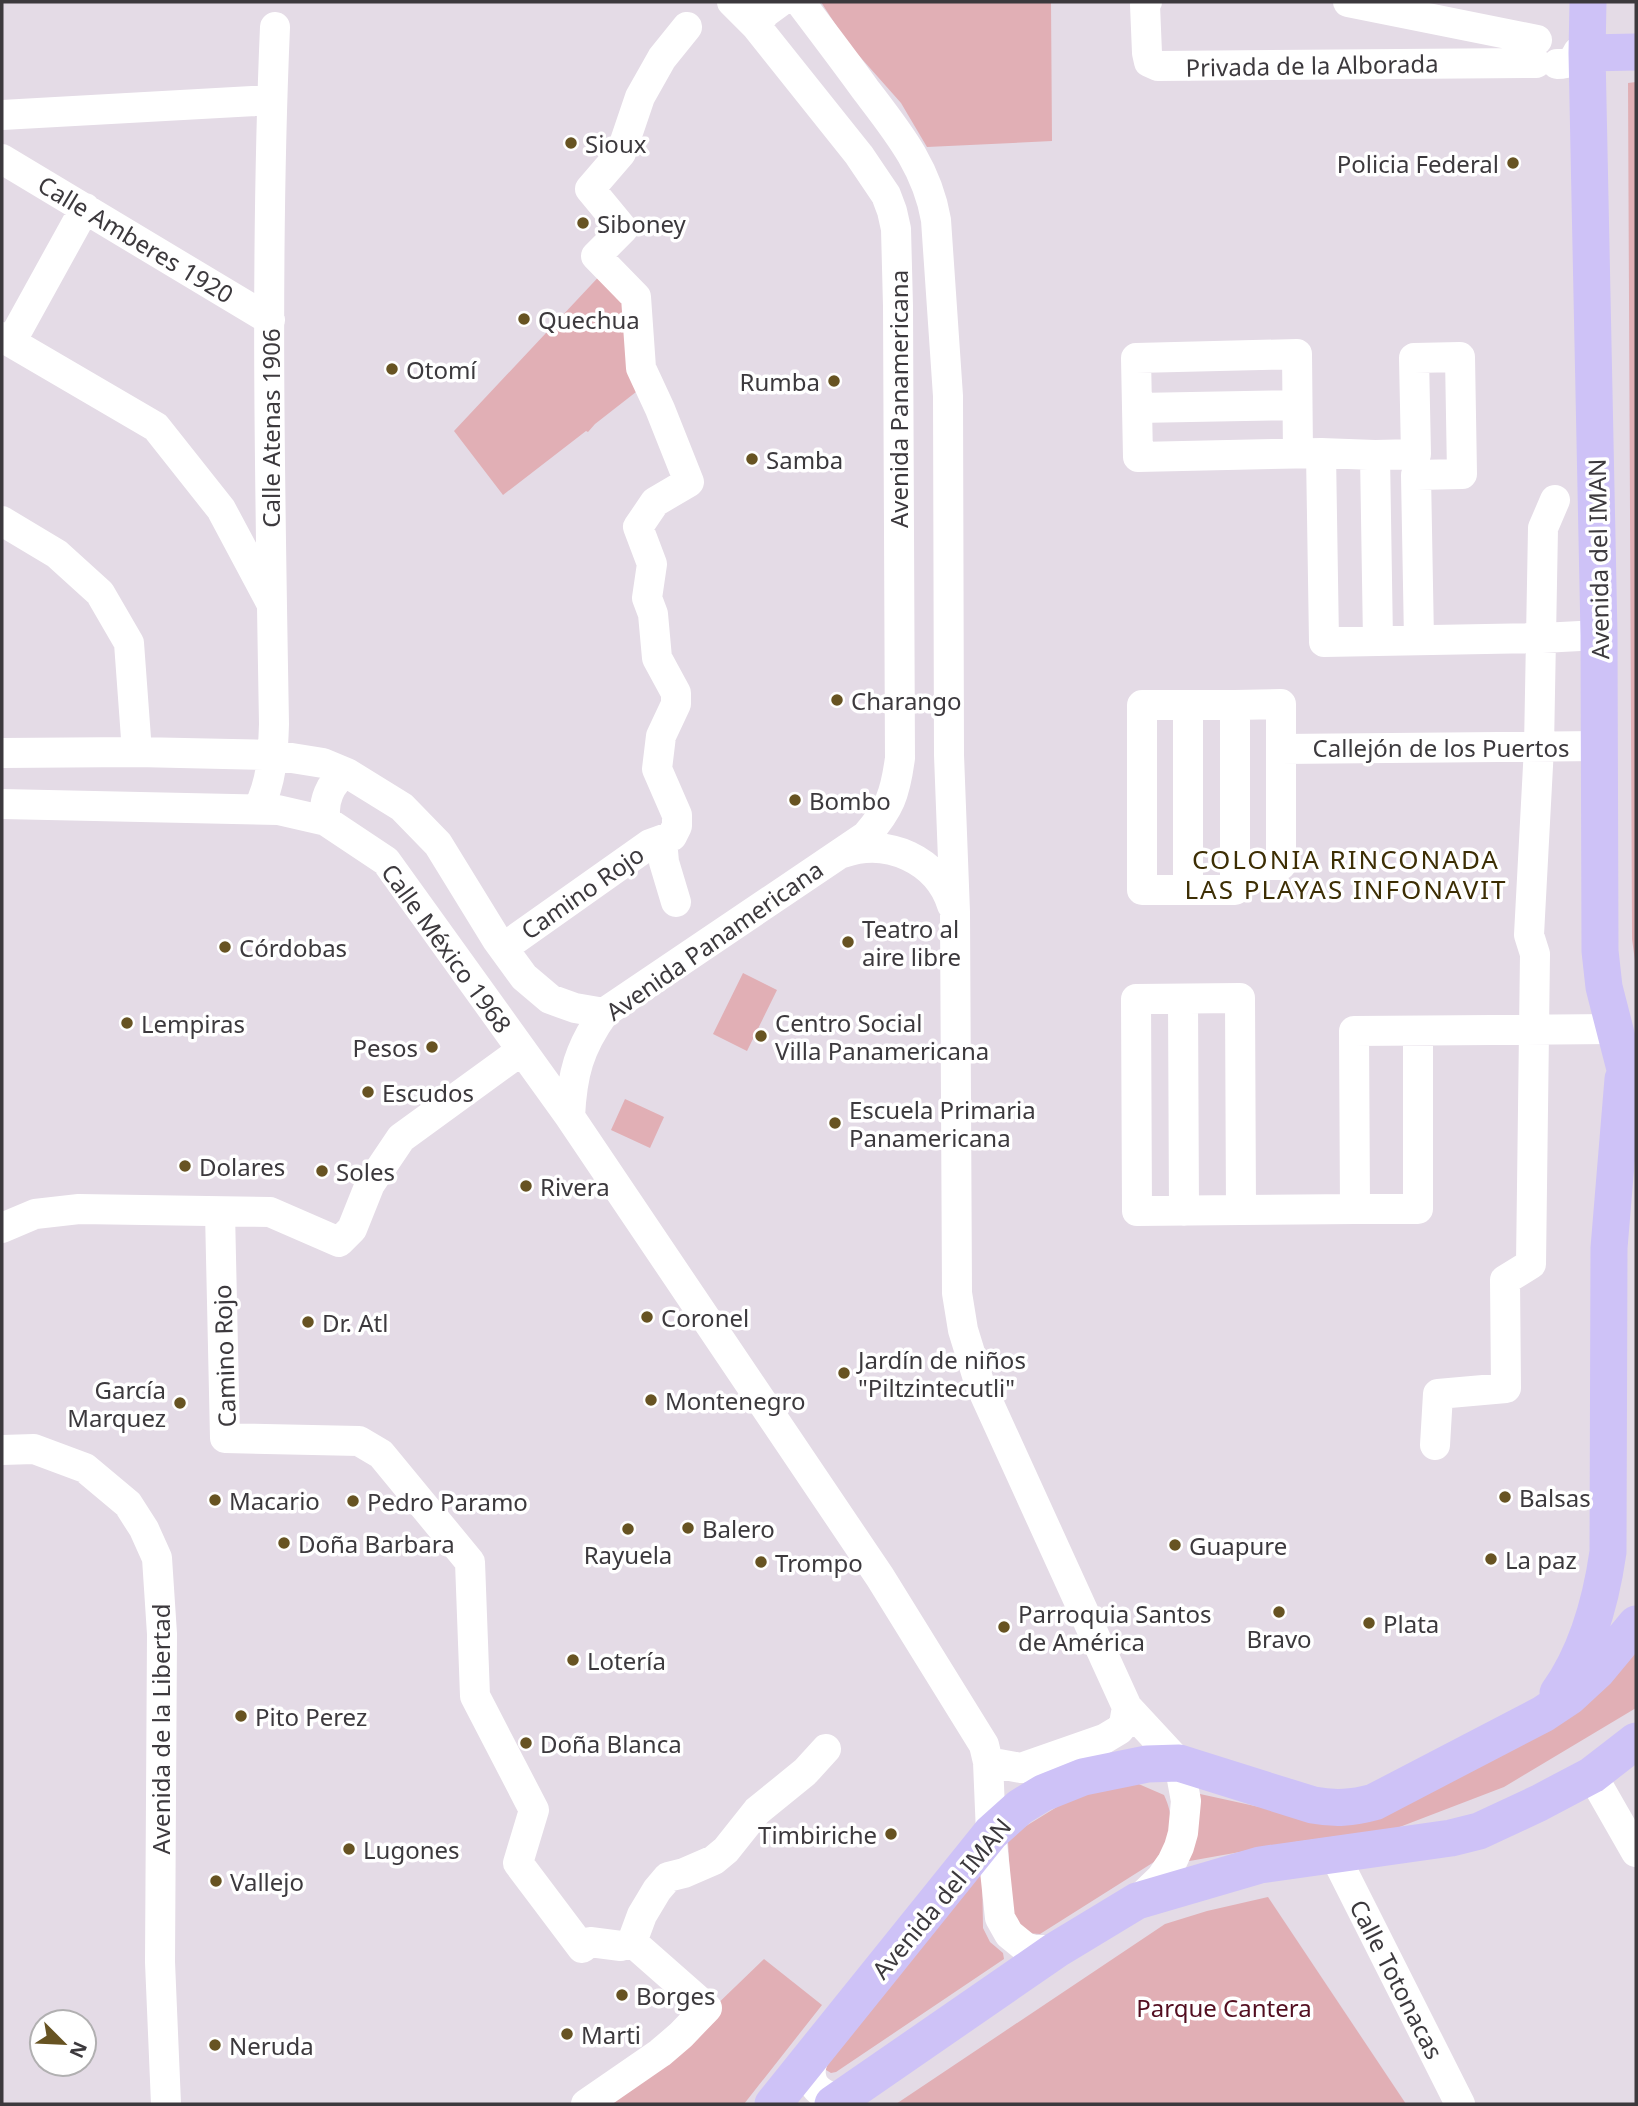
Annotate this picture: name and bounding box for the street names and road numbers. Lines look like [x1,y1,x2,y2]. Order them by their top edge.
street label: Privada de la Alborada [1185,46,1439,84]
street label: Calle Amberes 1920 [32,168,240,310]
street label: Avenida Panamericana [882,270,915,528]
street label: Calle Atenas 1906 [254,328,287,528]
street label: Avenida del IMAN [1580,458,1616,660]
street label: Callejón de los Puertos [1313,731,1569,764]
street label: Camino Rojo [514,837,650,947]
street label: Avenida Panamericana [599,852,829,1028]
street label: Calle México 1968 [374,857,520,1039]
street label: Camino Rojo [205,1284,243,1428]
street label: Avenida de la Libertad [144,1604,177,1854]
street label: Avenida del IMAN [864,1810,1018,1986]
street label: Calle Totonacas [1343,1894,1451,2064]

